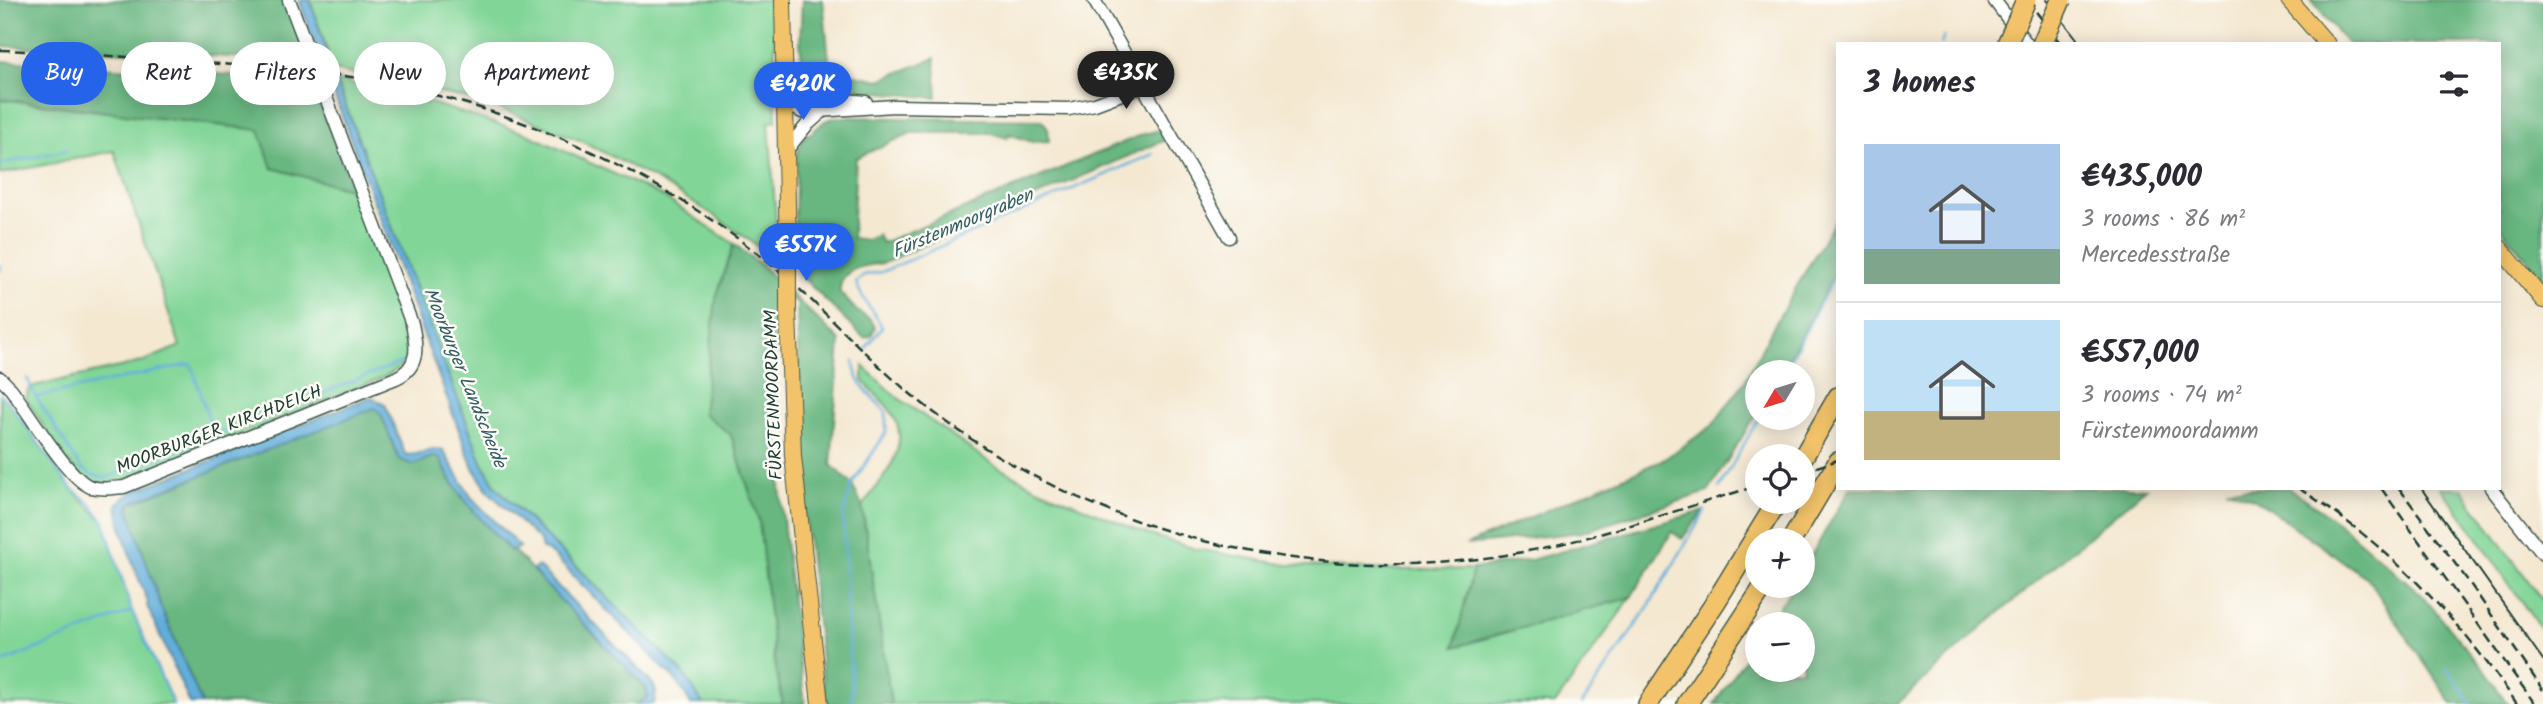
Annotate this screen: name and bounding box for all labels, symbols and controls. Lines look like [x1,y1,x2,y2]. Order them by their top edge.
chip: Buy [21,42,107,105]
chip: Rent [121,42,216,105]
chip: Filters [230,42,340,105]
chip: New [354,42,446,105]
chip: Apartment [460,42,614,105]
pin: €435K [1077,52,1175,111]
text: €435K [1093,56,1159,92]
text: 3 homes [1864,60,1976,108]
pin: €420K [754,62,852,122]
icon: filters [2435,65,2473,103]
text: €420K [770,67,836,103]
text: €435,000 [2081,154,2202,202]
icon: home [1920,172,2004,256]
water label: Fürstenmoorgraben [887,180,1040,267]
text: 3 rooms · 86 m² [2081,202,2245,238]
pin: €557K [757,224,855,283]
text: €557K [775,228,837,264]
text: Mercedesstraße [2081,238,2230,274]
water label: Moorburger Landscheide [414,283,515,475]
street label: FÜRSTENMOORDAMM [757,309,792,481]
text: €557,000 [2081,330,2199,378]
icon: home [1920,348,2004,432]
north arrow [1745,360,1815,430]
map controls [1745,360,1815,682]
street label: MOORBURGER KIRCHDEICH [112,378,327,483]
text: 3 rooms · 74 m² [2081,378,2242,414]
text: Fürstenmoordamm [2081,414,2259,450]
button: locate [1745,444,1815,514]
button: + [1745,528,1815,598]
button: − [1745,612,1815,682]

